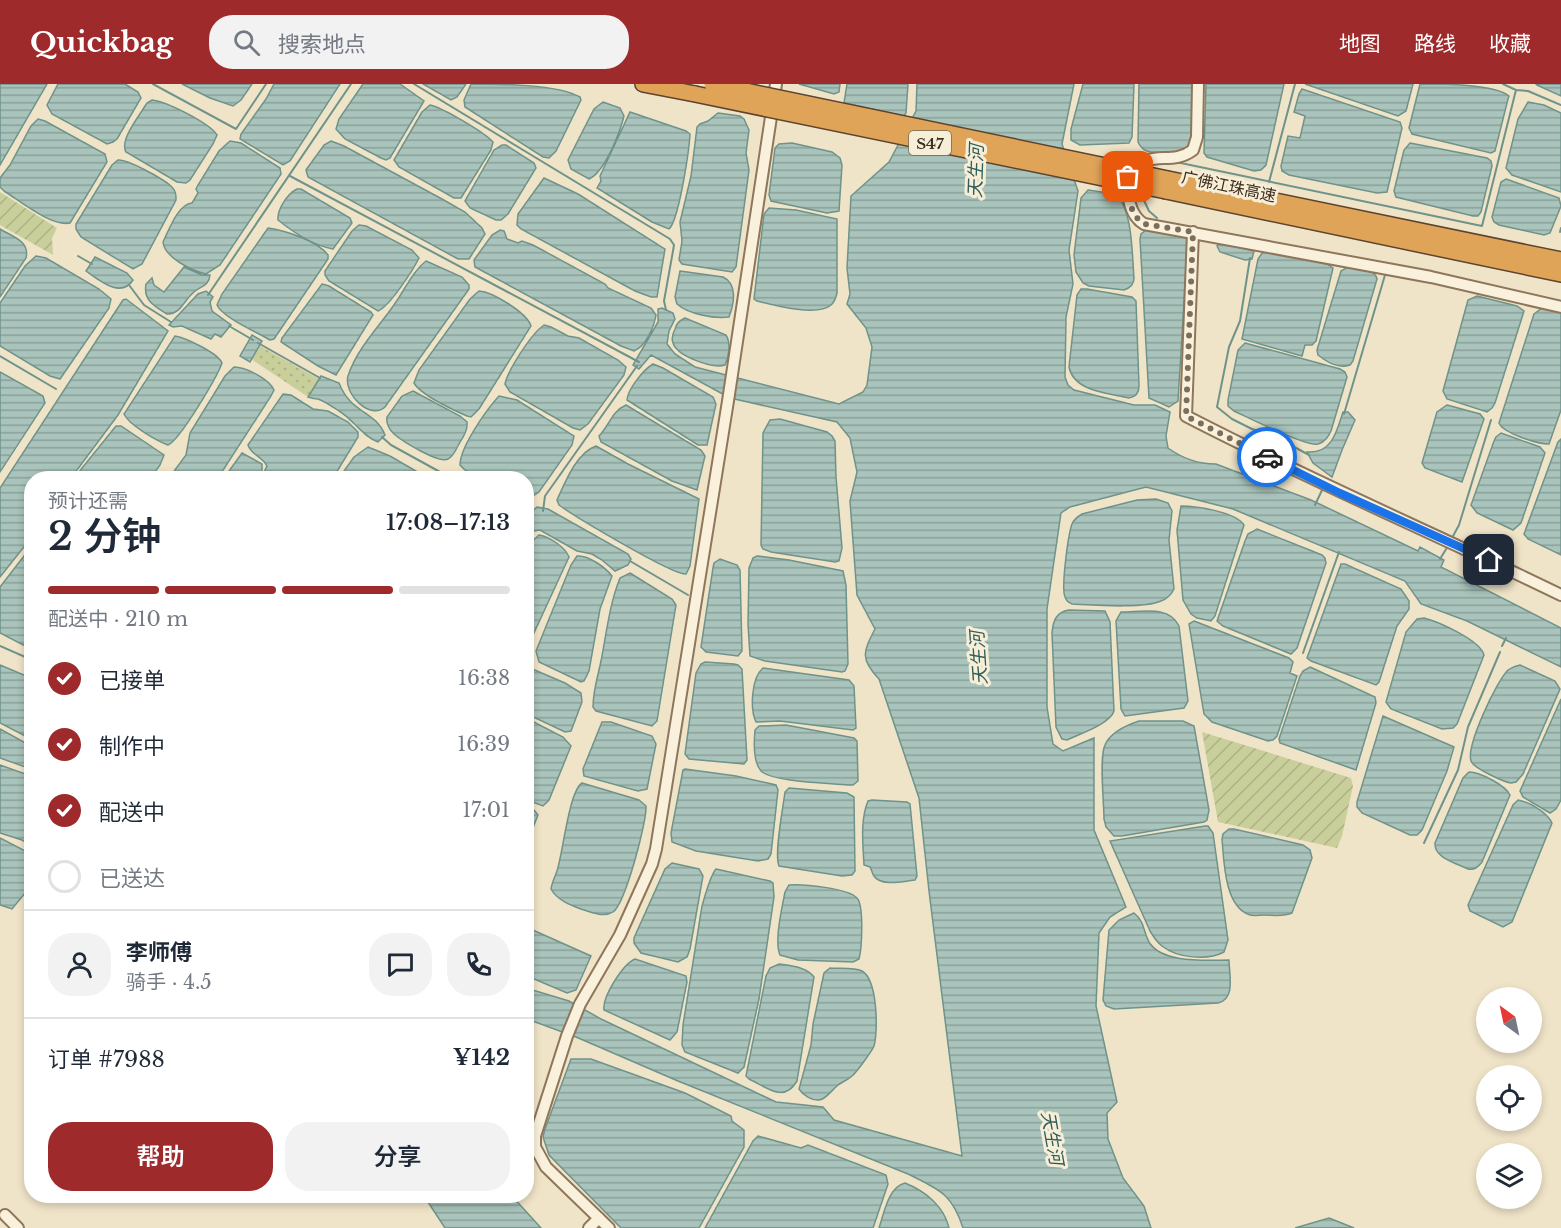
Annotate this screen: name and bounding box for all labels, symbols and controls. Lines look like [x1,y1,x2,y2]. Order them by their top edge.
search box [209,15,629,69]
text: Quickbag [30,25,173,60]
icon: search [230,26,263,59]
text: 搜索地点 [278,31,366,58]
text: 地图 [1339,31,1381,57]
text: 路线 [1414,31,1456,57]
text: 收藏 [1489,31,1531,57]
road number: S47 [909,131,951,155]
water label: 天生河 [964,141,988,198]
pin [1102,151,1153,202]
icon: bag [1111,160,1144,193]
street label: 广佛江珠高速 [1180,166,1278,206]
courier [1237,427,1297,487]
icon: car [1251,441,1284,474]
text: 预计还需 [48,489,128,513]
text: 17:08–17:13 [386,509,510,536]
text: 2 分钟 [48,512,162,561]
pin [1463,534,1514,585]
icon: home [1472,543,1505,576]
text: 配送中 · 210 m [48,607,188,631]
water label: 天生河 [966,627,992,686]
icon: check [48,662,81,695]
text: 16:38 [458,666,510,690]
text: 已接单 [99,667,165,694]
icon: check [48,728,81,761]
text: 16:39 [457,732,510,756]
text: 制作中 [99,733,165,760]
icon: check [48,794,81,827]
text: 17:01 [462,798,510,822]
text: 配送中 [99,799,165,826]
text: 已送达 [99,865,165,892]
button: person [48,933,111,996]
button: chat [369,933,432,996]
button: phone [447,933,510,996]
text: 李师傅 [126,939,192,966]
text: 骑手 · 4.5 [126,970,212,994]
north arrow [1476,987,1542,1053]
map controls [1476,987,1542,1209]
text: ¥142 [453,1044,510,1071]
text: 订单 #7988 [48,1046,165,1073]
button: locate [1476,1065,1542,1131]
water label: 天生河 [1036,1110,1068,1169]
button: 帮助 [48,1122,273,1191]
button: 分享 [285,1122,510,1191]
button: layers [1476,1143,1542,1209]

